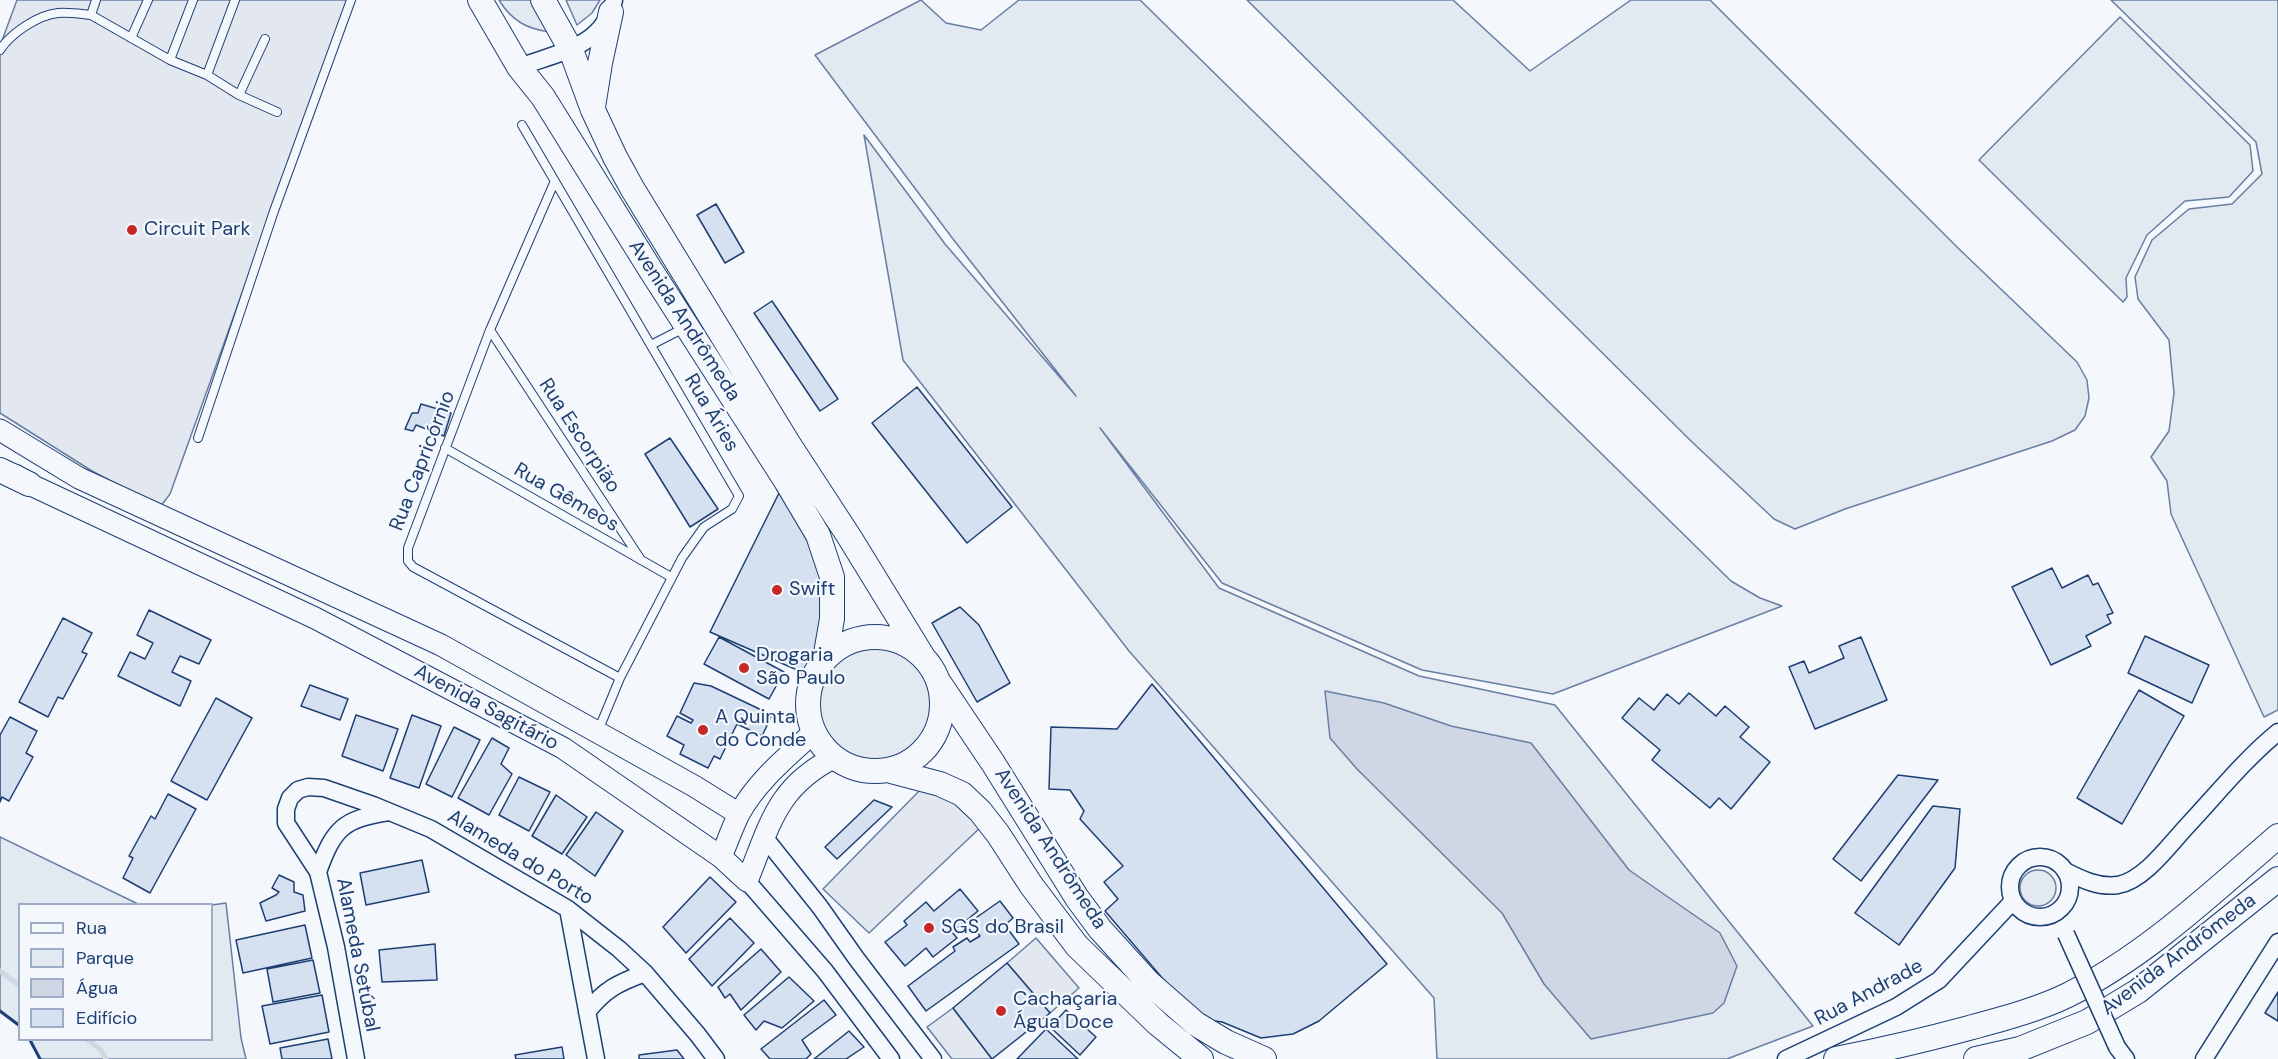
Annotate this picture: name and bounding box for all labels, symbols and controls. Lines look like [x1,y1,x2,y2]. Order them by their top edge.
place label: Circuit Park [144,218,251,242]
marker: Circuit Park [125,223,139,237]
street label: Avenida Andrômeda [623,236,745,406]
street label: Rua Áries [678,370,744,456]
street label: Rua Escorpião [533,374,625,498]
street label: Rua Capricórnio [385,387,461,535]
street label: Rua Gêmeos [509,458,623,538]
place label: Swift [789,578,835,602]
marker: Swift [770,583,784,597]
place label: Drogaria São Paulo [756,644,845,691]
street label: Avenida Sagitário [410,660,562,756]
marker: Drogaria São Paulo [737,661,751,675]
place label: A Quinta do Conde [715,706,806,753]
marker: A Quinta do Conde [696,723,710,737]
street label: Avenida Andrômeda [989,764,1111,934]
street label: Alameda do Porto [443,805,597,911]
street label: Alameda Setúbal [330,876,384,1034]
street label: Avenida Andrômeda [2097,889,2261,1021]
legend [18,903,213,1041]
text: Rua [76,916,107,940]
place label: SGS do Brasil [941,916,1064,940]
marker: SGS do Brasil [922,921,936,935]
text: Parque [76,946,134,970]
street label: Rua Andrade [1811,954,1927,1032]
text: Água [76,976,118,1000]
place label: Cachaçaria Água Doce [1013,988,1117,1035]
marker: Cachaçaria Água Doce [994,1004,1008,1018]
text: Edifício [76,1006,137,1030]

